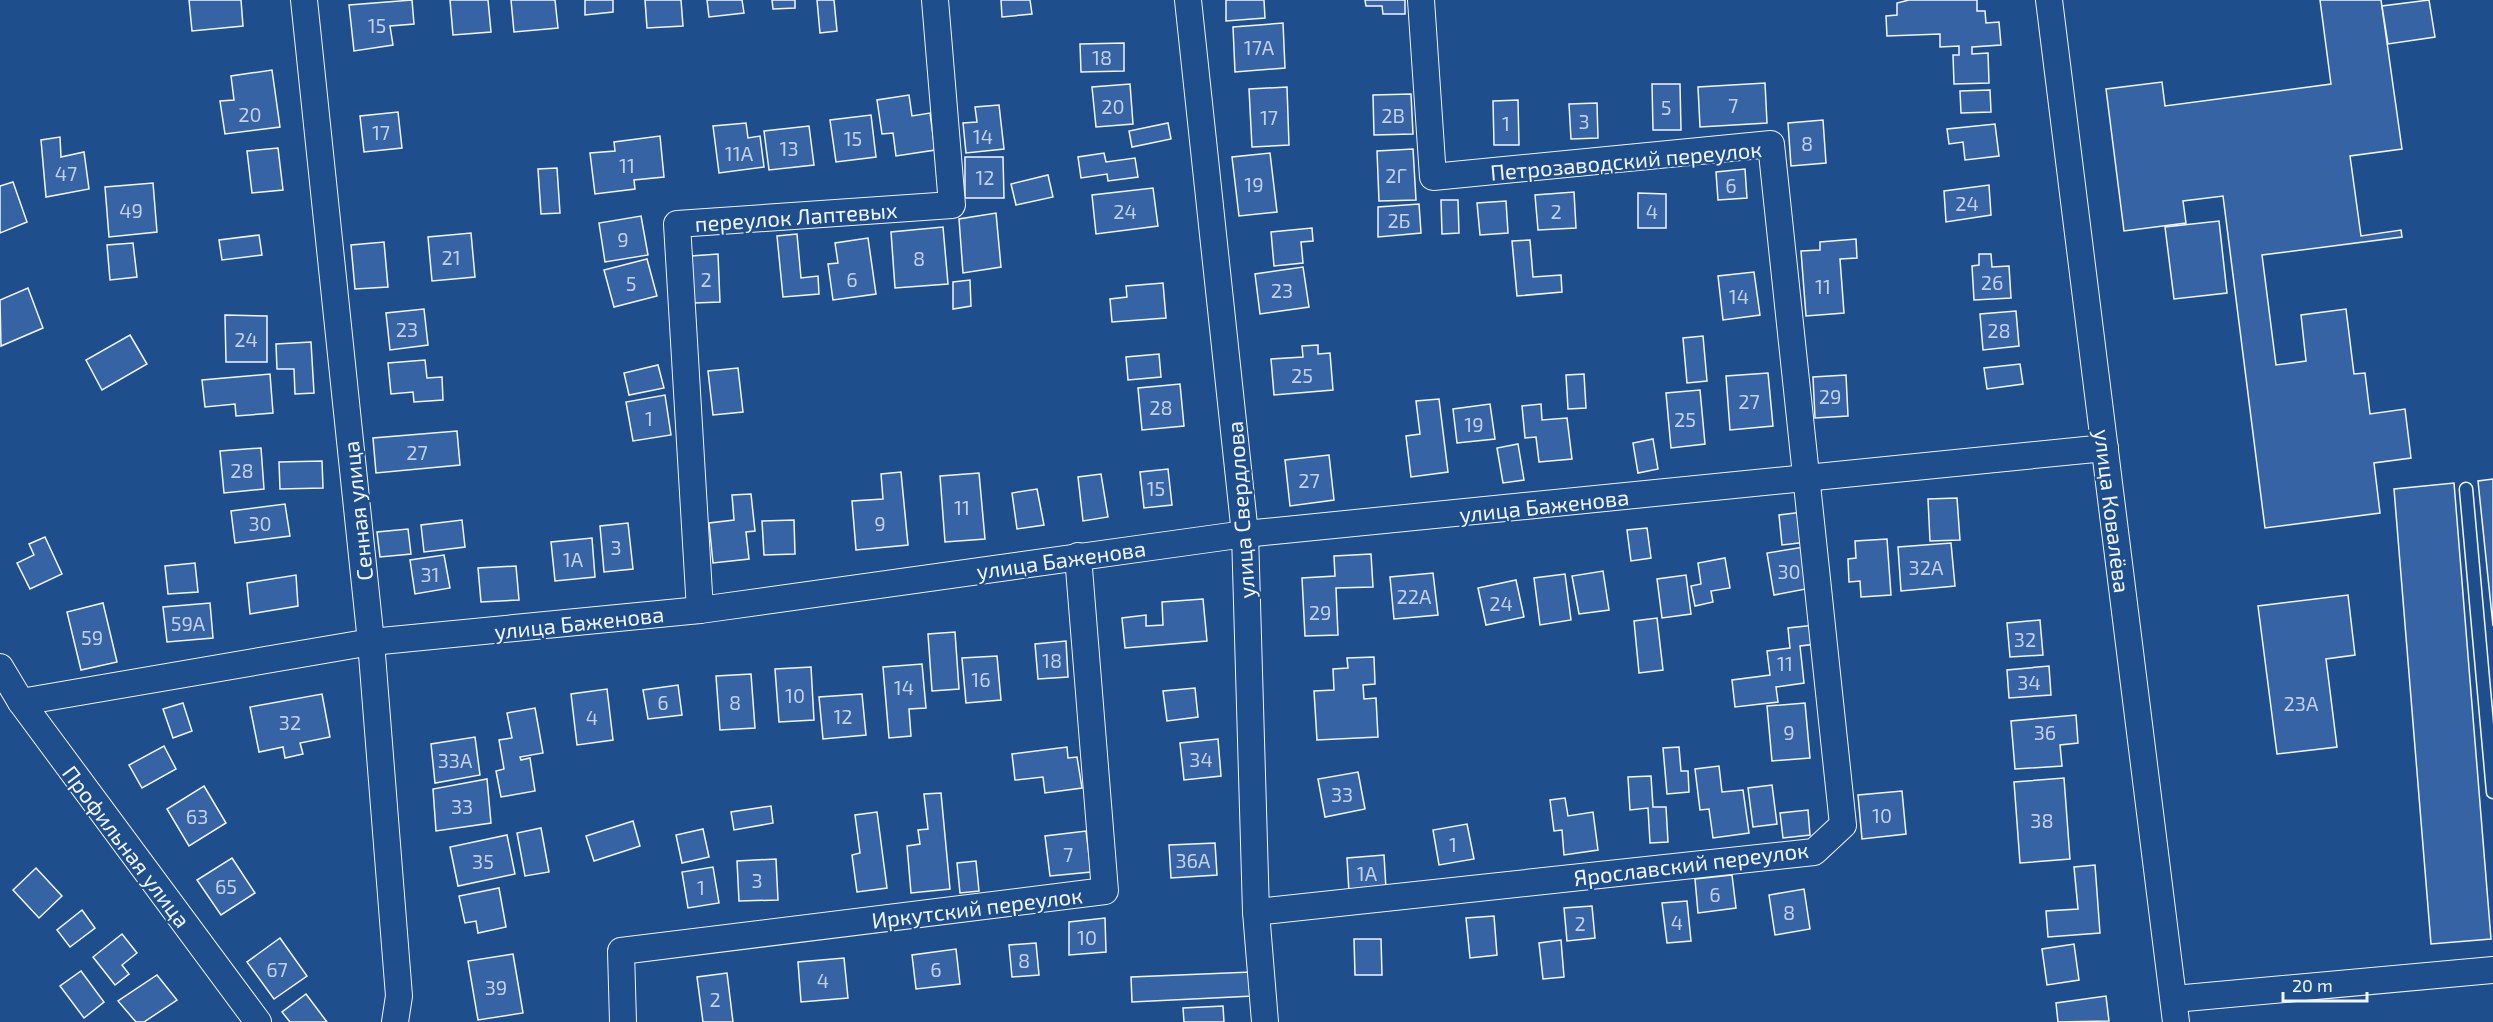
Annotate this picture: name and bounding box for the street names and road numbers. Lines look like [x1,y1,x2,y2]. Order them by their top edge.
street label: Петрозаводский переулок [1489,135,1763,186]
street label: переулок Лаптевых [694,196,899,237]
street label: улица Свердлова [1221,420,1260,600]
street label: улица Ковалёва [2089,428,2136,595]
street label: Сенная улица [337,440,378,582]
street label: улица Баженова [1458,483,1630,528]
street label: улица Баженова [975,534,1147,585]
street label: улица Баженова [493,600,665,645]
street label: Профильная улица [57,760,196,933]
street label: Ярославский переулок [1572,836,1810,891]
street label: Иркутский переулок [870,881,1084,934]

